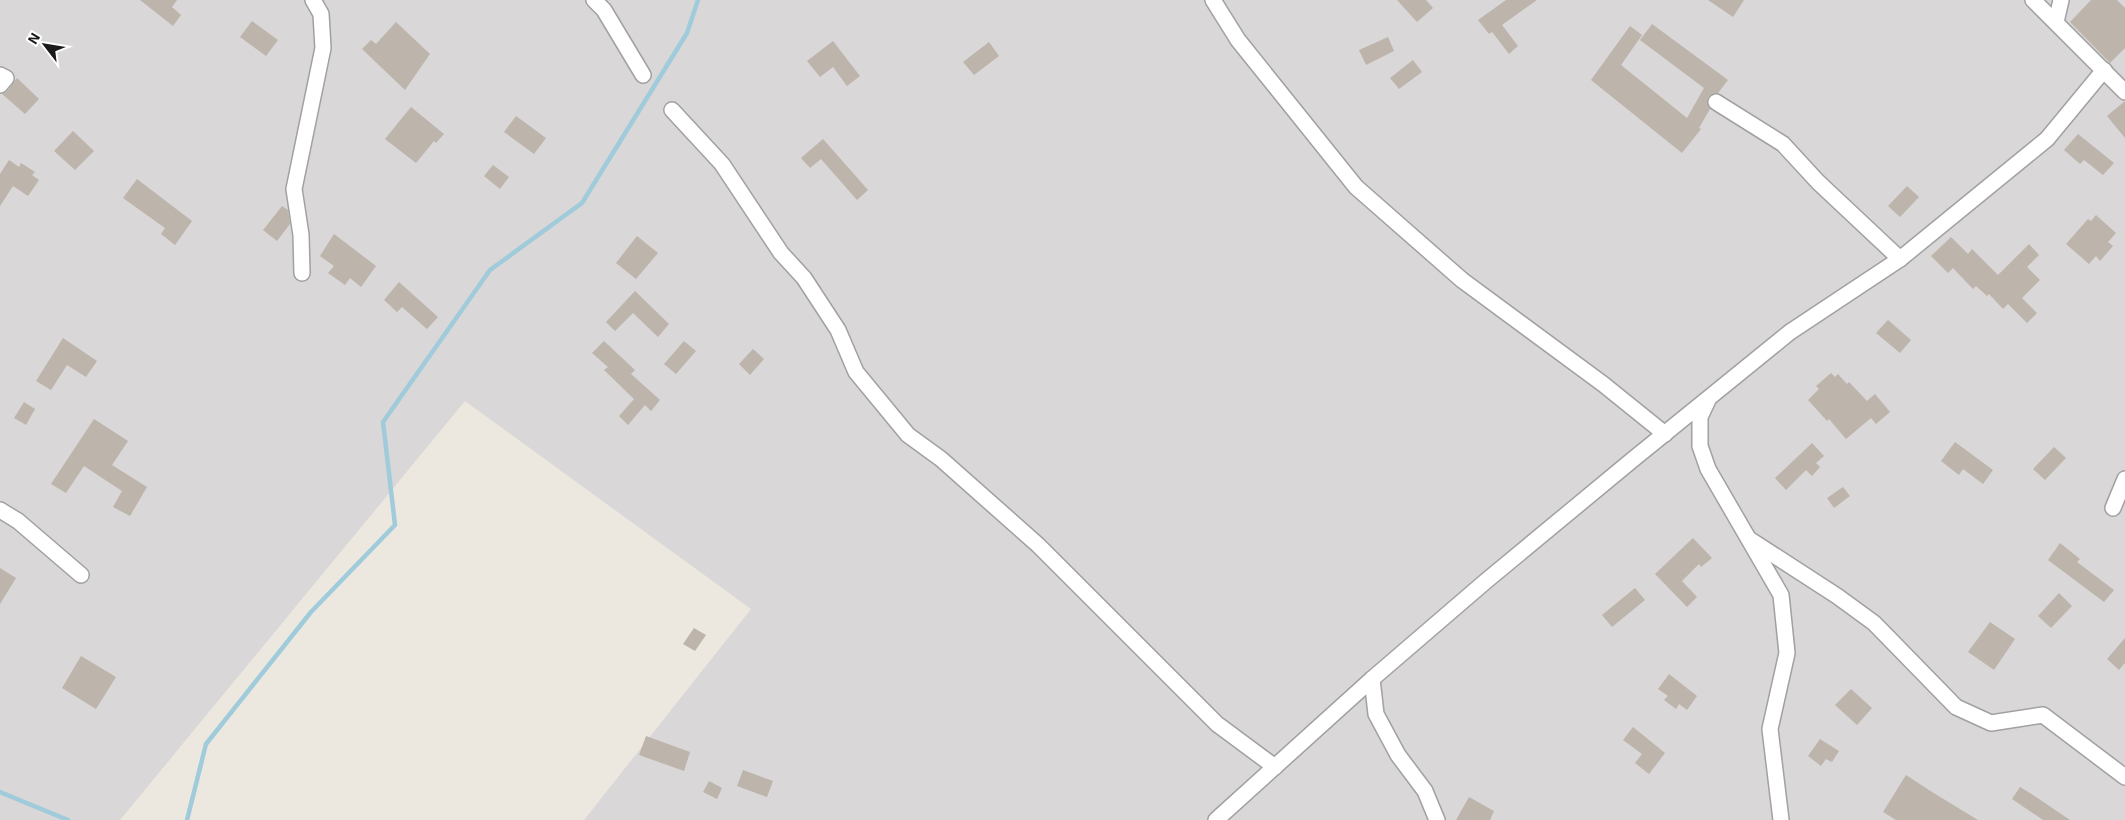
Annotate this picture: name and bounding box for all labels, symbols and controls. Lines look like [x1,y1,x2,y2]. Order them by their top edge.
north arrow [20,20,70,70]
text: N [24,29,43,47]

